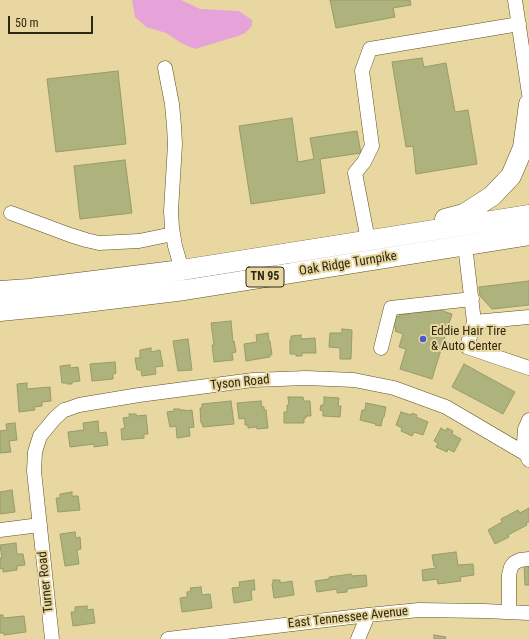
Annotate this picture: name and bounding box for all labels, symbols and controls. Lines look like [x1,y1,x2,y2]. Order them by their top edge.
scale bar [10,8,95,34]
text: 50 m [15,16,39,30]
street label: Oak Ridge Turnpike [298,249,398,279]
road number: TN 95 [246,267,284,287]
place label: Eddie Hair Tire & Auto Center [431,324,506,355]
marker: Eddie Hair Tire & Auto Center [418,334,428,344]
street label: Tyson Road [210,372,270,394]
street label: Turner Road [35,550,57,614]
street label: East Tennessee Avenue [287,604,409,632]

